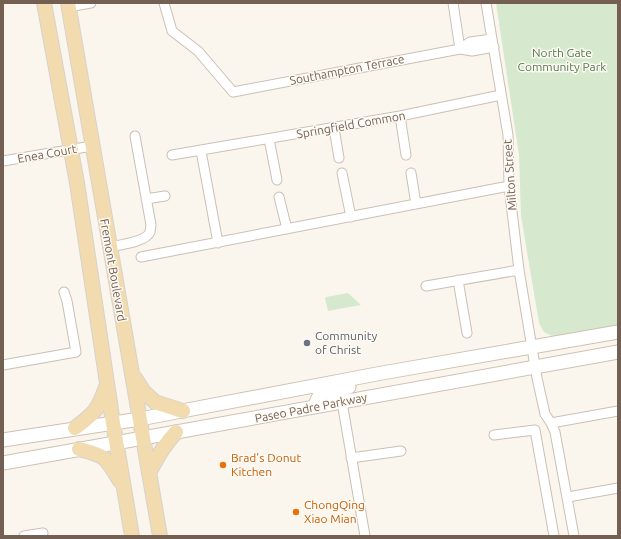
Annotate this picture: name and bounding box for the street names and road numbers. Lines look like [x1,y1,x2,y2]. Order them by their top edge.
street label: Southampton Terrace [288,52,405,87]
street label: Springfield Common [295,109,406,141]
street label: Milton Street [501,139,518,211]
street label: Enea Court [16,142,78,165]
street label: Fremont Boulevard [98,218,129,322]
street label: Paseo Padre Parkway [254,390,368,425]

